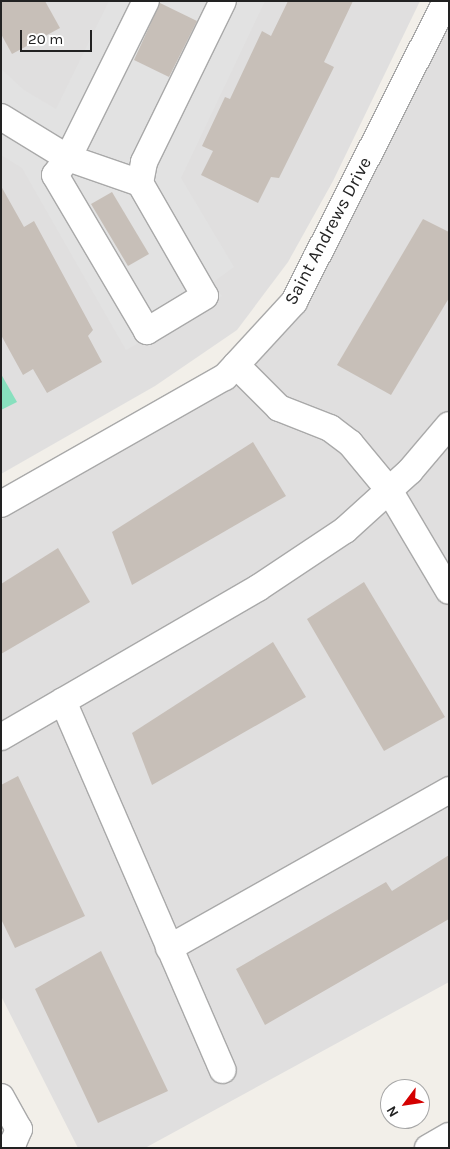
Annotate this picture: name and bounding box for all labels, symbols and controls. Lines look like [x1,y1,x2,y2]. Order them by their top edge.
scale bar [22,20,95,52]
text: 20 m [28,30,63,48]
street label: Saint Andrews Drive [280,153,376,309]
north arrow [380,1079,430,1129]
text: N [383,1103,402,1120]

